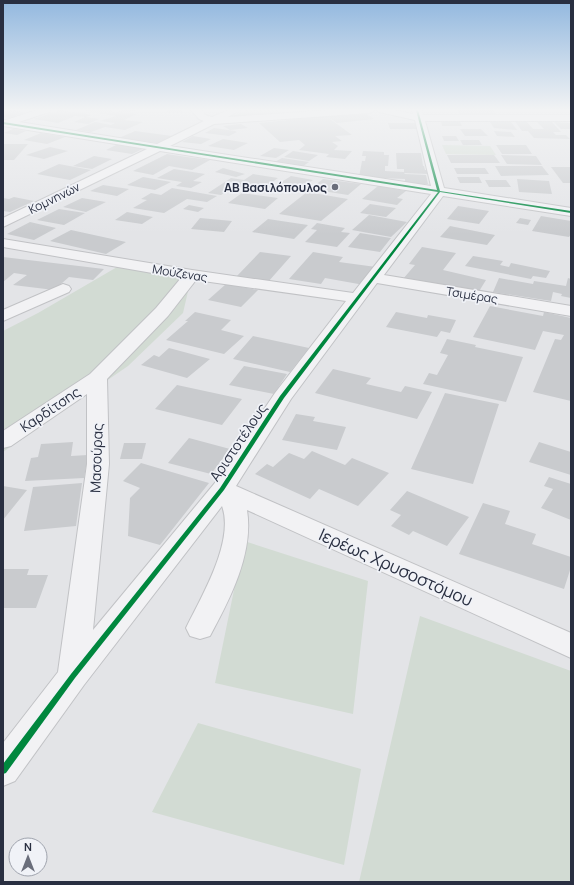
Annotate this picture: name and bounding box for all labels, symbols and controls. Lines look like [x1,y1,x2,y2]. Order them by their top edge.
street label: Κομνηνών [25,178,83,218]
place label: ΑΒ Βασιλόπουλος [224,179,327,196]
marker: ΑΒ Βασιλόπουλος [330,182,340,192]
street label: Μούζενας [151,260,209,286]
street label: Τσιμέρας [445,283,499,308]
street label: Καρδίτσης [16,382,84,436]
street label: Αριστοτέλους [205,399,271,485]
street label: Μασούρας [85,423,107,493]
street label: Ιερέως Χρυσοστόμου [315,523,477,611]
north arrow [8,837,48,877]
text: N [24,839,32,854]

